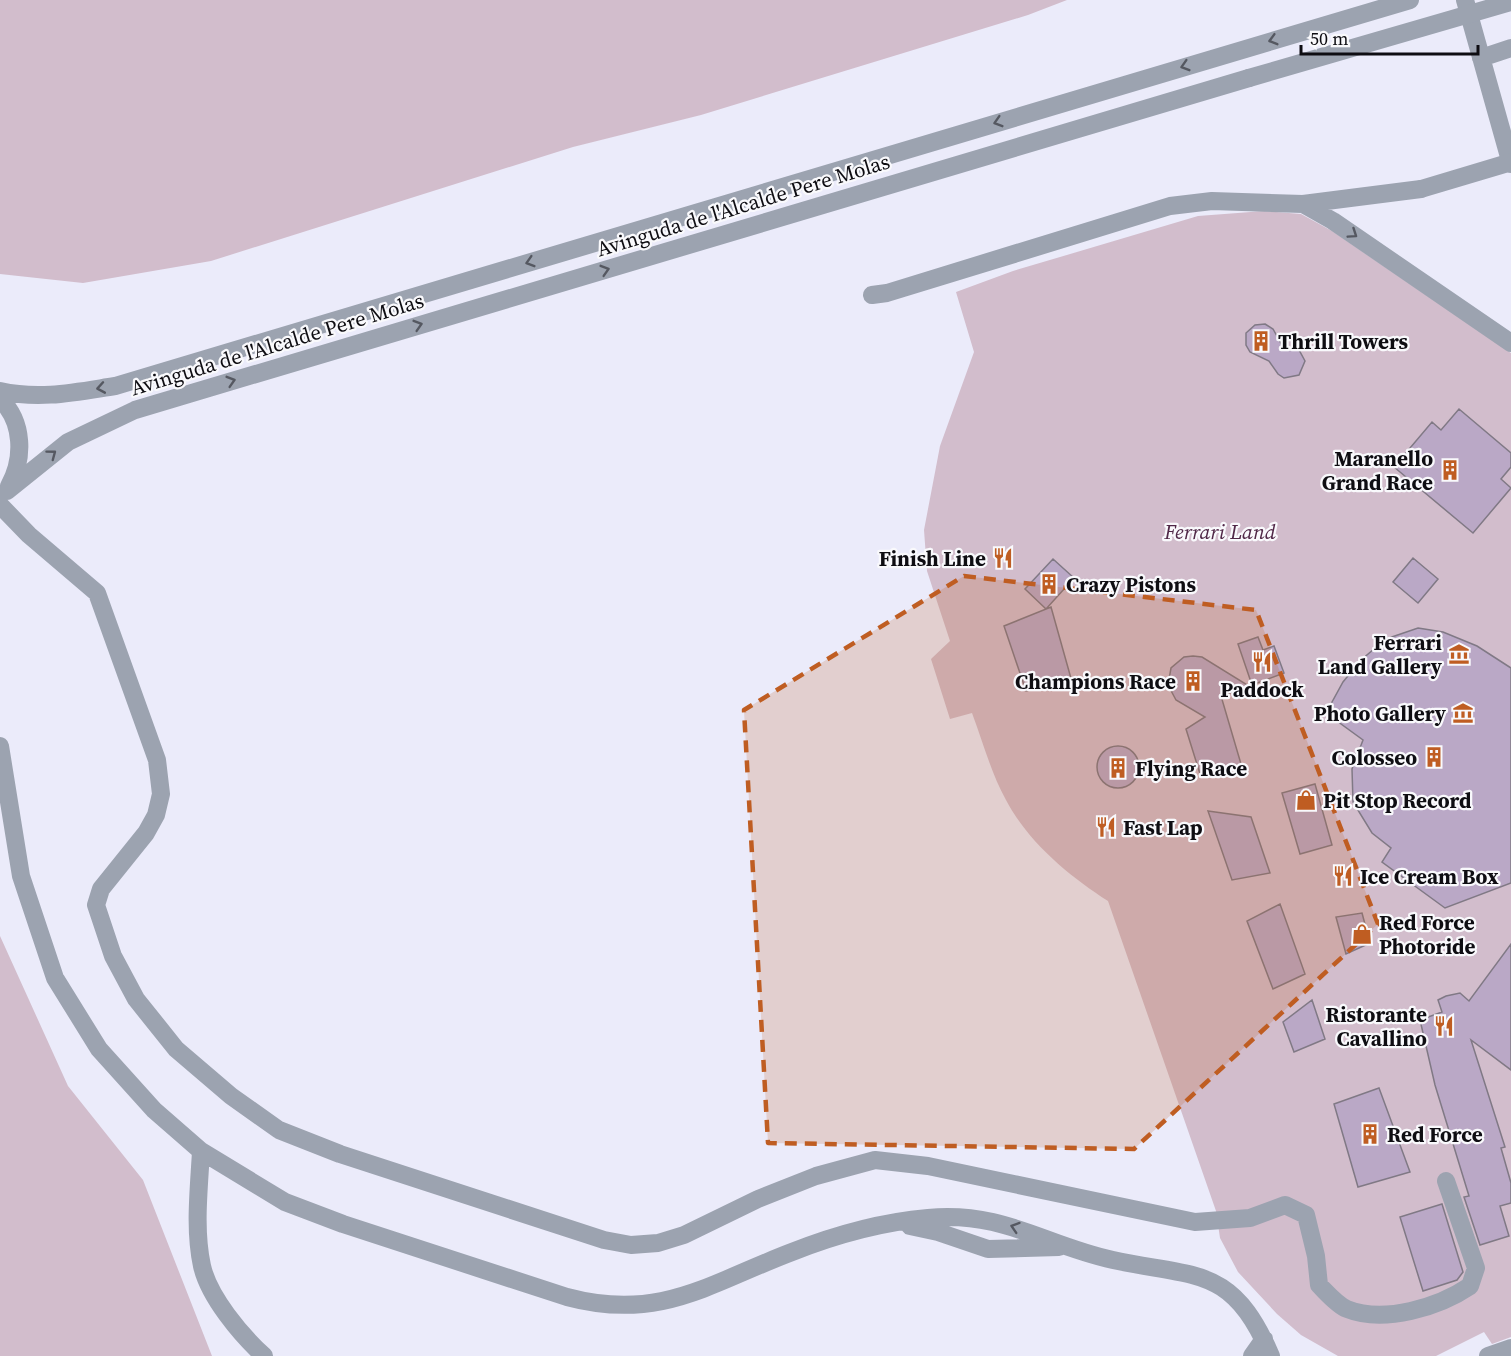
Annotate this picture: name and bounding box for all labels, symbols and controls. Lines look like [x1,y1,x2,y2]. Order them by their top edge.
scale bar [1301,18,1478,56]
text: 50 m [1310,26,1348,51]
one-way arrow [1268,33,1279,45]
one-way arrow [1180,59,1191,71]
one-way arrow [993,115,1004,127]
street label: Avinguda de l'Alcalde Pere Molas [593,146,893,264]
one-way arrow [1346,227,1357,238]
one-way arrow [525,255,536,267]
one-way arrow [599,265,610,277]
street label: Avinguda de l'Alcalde Pere Molas [127,285,427,403]
one-way arrow [412,320,423,332]
place label: Thrill Towers [1278,327,1409,356]
building icon: Thrill Towers [1249,329,1273,353]
one-way arrow [225,376,236,388]
one-way arrow [96,381,106,394]
place label: Maranello Grand Race [1322,444,1433,497]
one-way arrow [45,450,56,461]
building icon: Maranello Grand Race [1438,458,1462,482]
park label: Ferrari Land [1163,517,1276,546]
place label: Finish Line [879,544,986,573]
restaurant icon: Finish Line [991,546,1015,570]
place label: Crazy Pistons [1066,570,1196,599]
building icon: Crazy Pistons [1037,572,1061,596]
place label: Ferrari Land Gallery [1318,628,1443,681]
museum icon: Ferrari Land Gallery [1447,642,1471,666]
restaurant icon: Paddock [1250,650,1274,674]
place label: Champions Race [1015,667,1176,696]
building icon: Champions Race [1181,669,1205,693]
place label: Paddock [1220,675,1304,704]
place label: Photo Gallery [1314,699,1447,728]
museum icon: Photo Gallery [1451,701,1475,725]
place label: Colosseo [1332,743,1417,772]
building icon: Colosseo [1422,745,1446,769]
place label: Flying Race [1135,754,1247,783]
building icon: Flying Race [1106,756,1130,780]
place label: Pit Stop Record [1323,786,1472,815]
shop icon: Pit Stop Record [1294,788,1318,812]
place label: Fast Lap [1123,813,1203,842]
restaurant icon: Fast Lap [1094,815,1118,839]
place label: Ice Cream Box [1360,862,1499,891]
restaurant icon: Ice Cream Box [1331,864,1355,888]
place label: Red Force Photoride [1379,908,1475,961]
shop icon: Red Force Photoride [1350,922,1374,946]
place label: Ristorante Cavallino [1326,1000,1427,1053]
restaurant icon: Ristorante Cavallino [1432,1014,1456,1038]
place label: Red Force [1387,1120,1483,1149]
building icon: Red Force [1358,1122,1382,1146]
one-way arrow [1010,1222,1021,1234]

